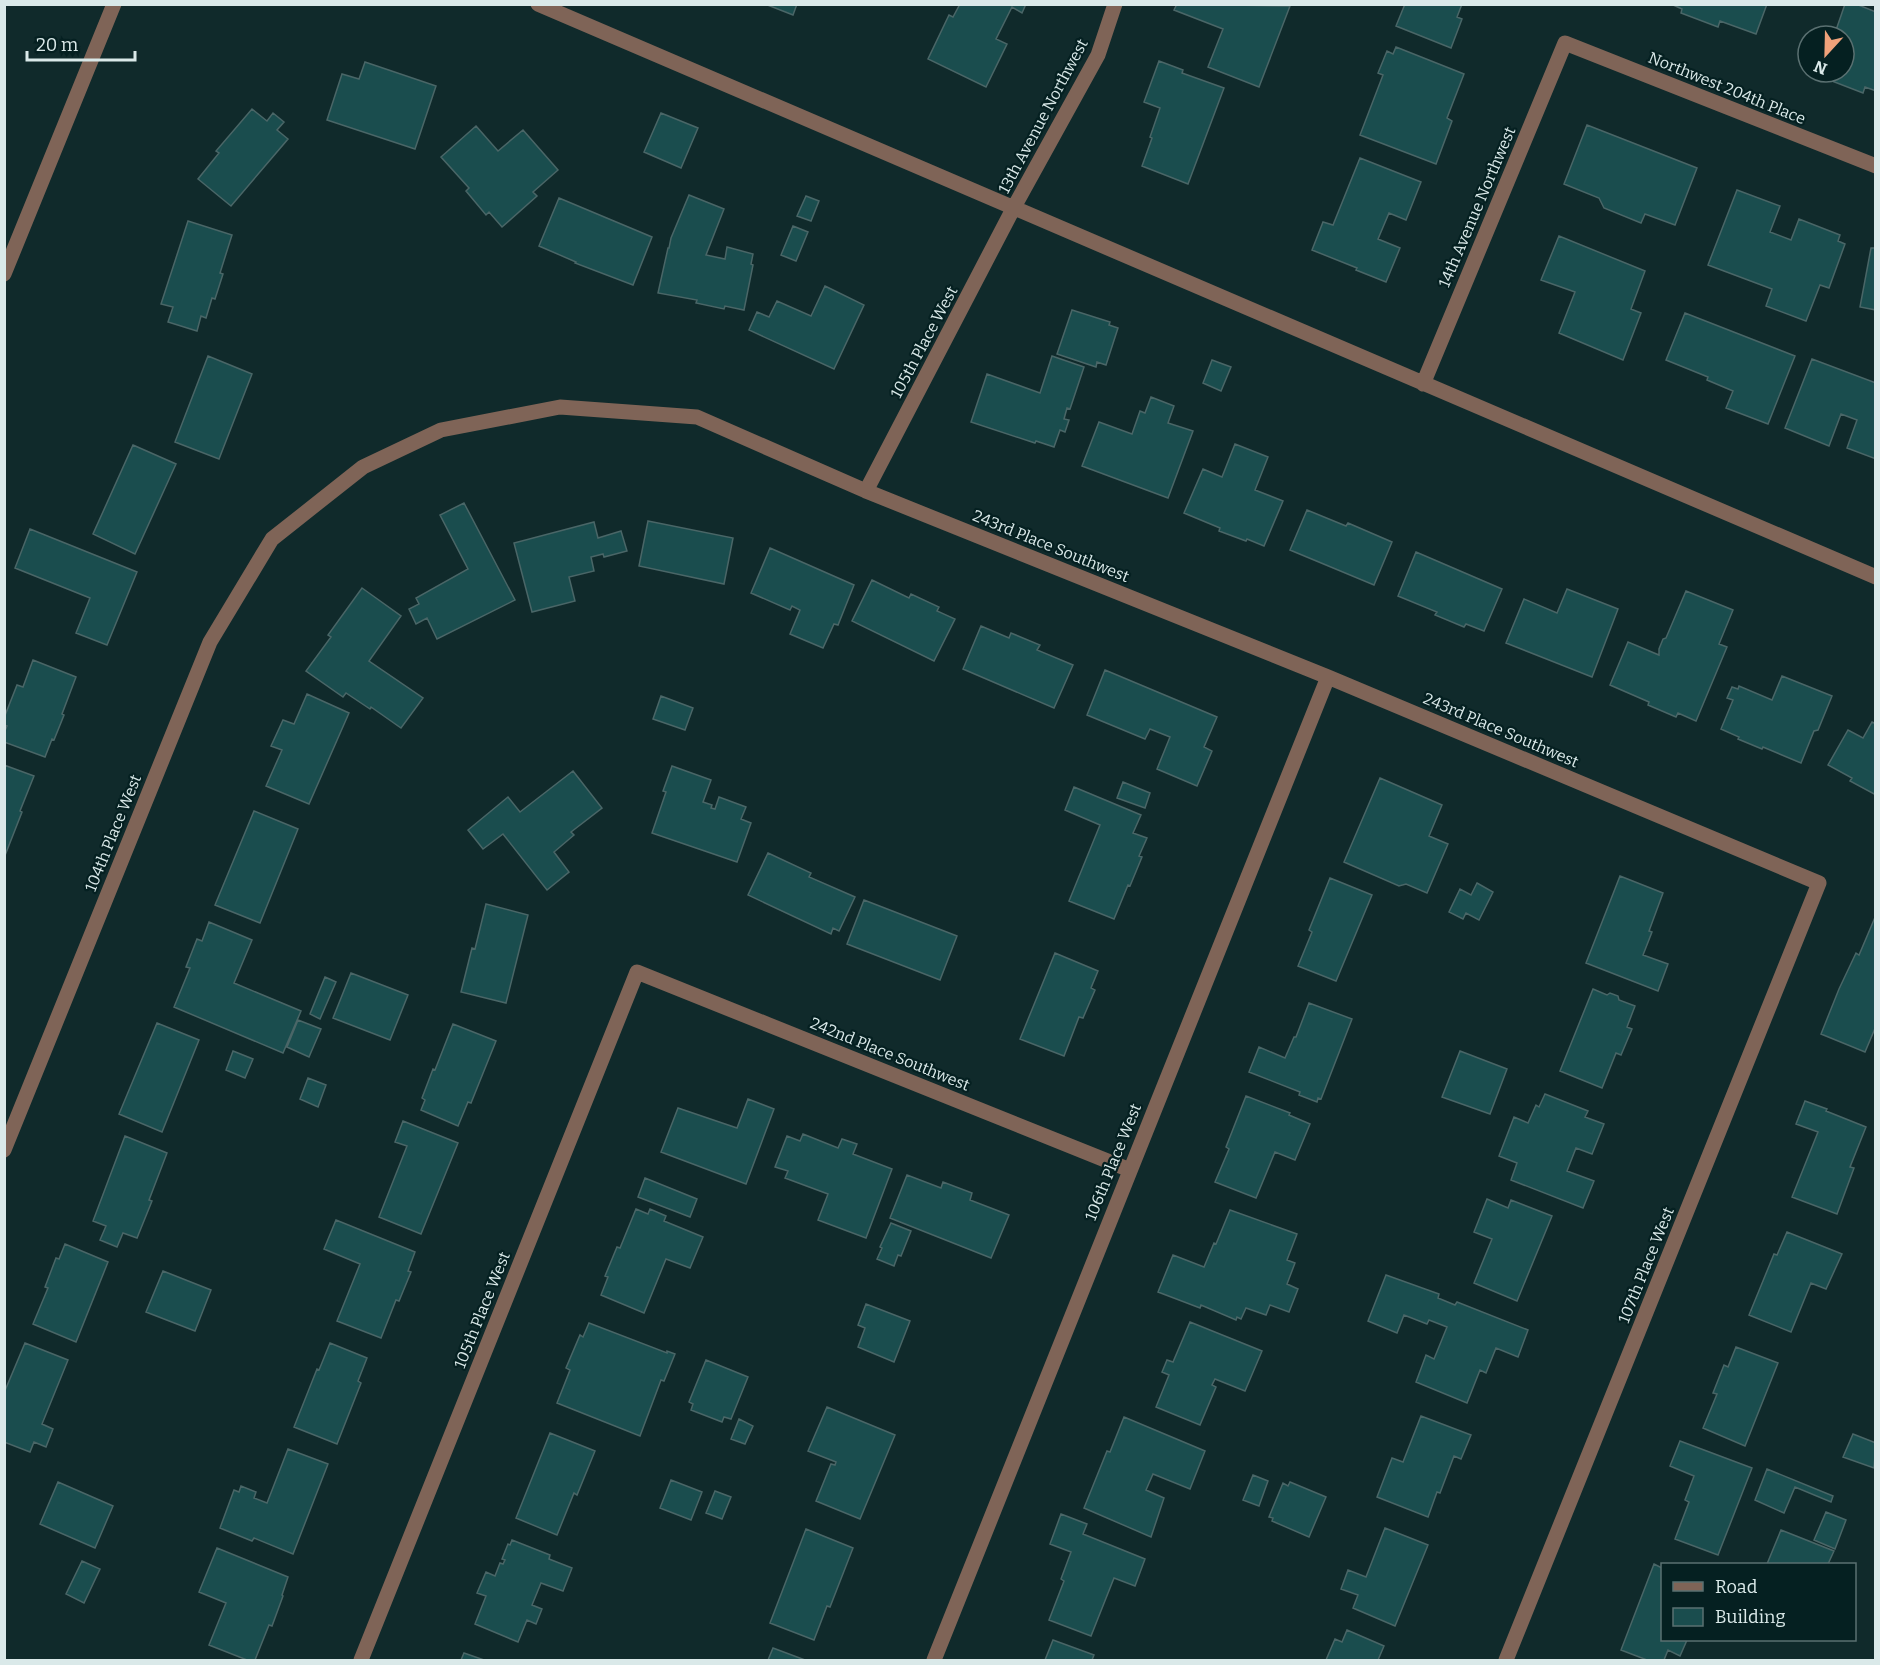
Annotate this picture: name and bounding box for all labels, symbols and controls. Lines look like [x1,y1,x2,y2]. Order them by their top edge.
scale bar [27,24,135,62]
north arrow [1796,24,1856,84]
text: 20 m [36,34,78,56]
street label: 13th Avenue Northwest [994,35,1092,197]
street label: Northwest 204th Place [1646,48,1808,128]
text: N [1811,56,1830,79]
street label: 14th Avenue Northwest [1435,124,1520,290]
street label: 105th Place West [887,283,962,401]
street label: 243rd Place Southwest [970,506,1132,586]
street label: 243rd Place Southwest [1420,689,1582,771]
street label: 104th Place West [81,771,145,894]
street label: 242nd Place Southwest [807,1013,973,1095]
street label: 106th Place West [1081,1100,1145,1223]
street label: 107th Place West [1614,1204,1678,1326]
street label: 105th Place West [450,1249,514,1371]
legend [1661,1563,1856,1641]
text: Road [1715,1576,1758,1598]
text: Building [1715,1606,1786,1628]

